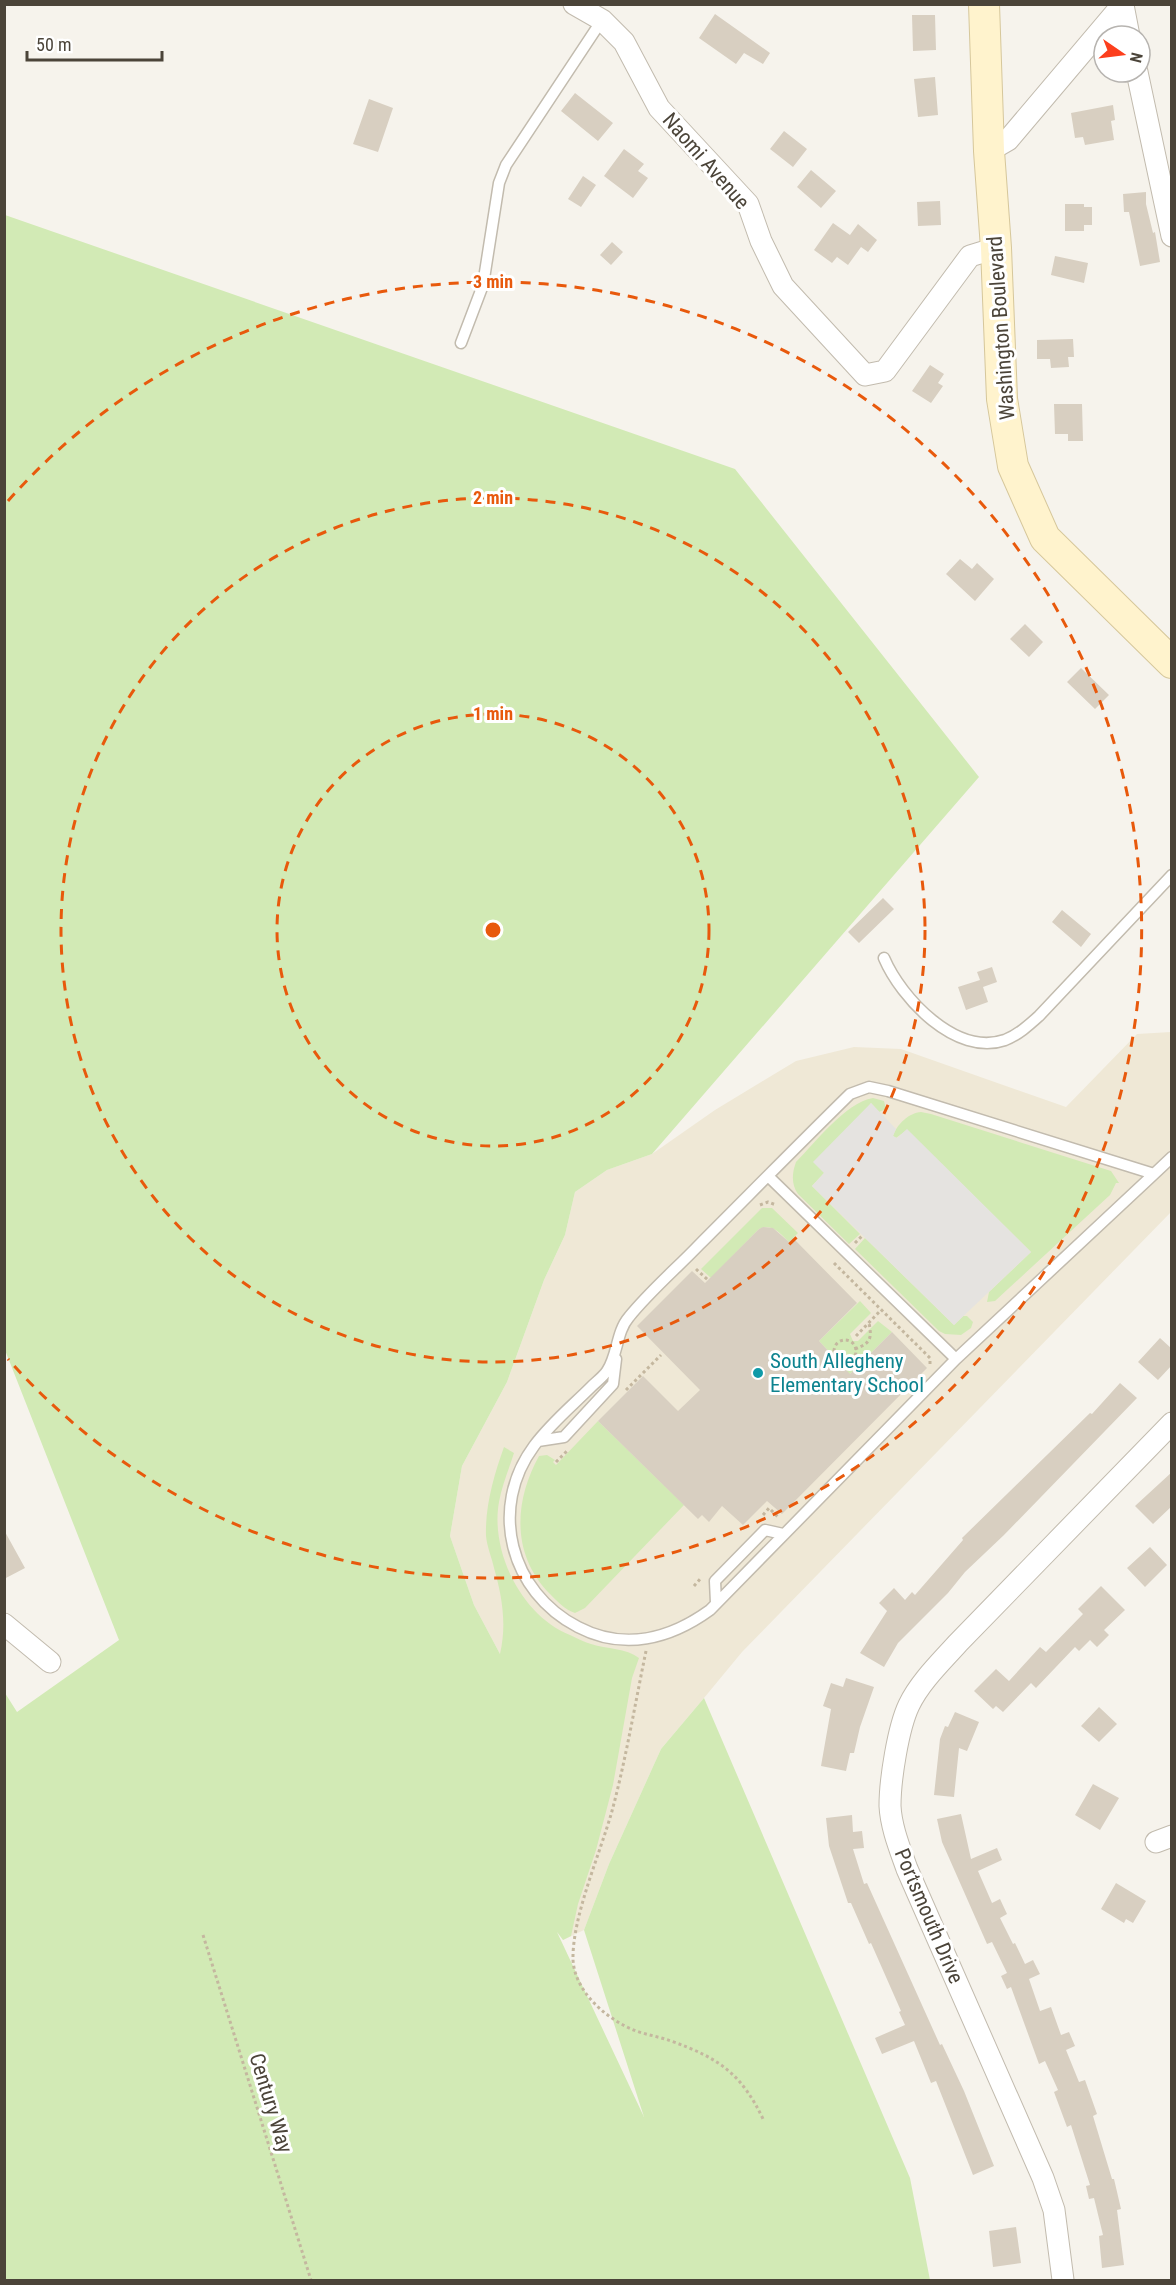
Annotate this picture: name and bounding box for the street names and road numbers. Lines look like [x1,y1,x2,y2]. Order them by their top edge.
street label: Naomi Avenue [658,108,754,214]
street label: Washington Boulevard [983,235,1019,421]
street label: Portsmouth Drive [890,1845,968,1987]
street label: Century Way [245,2050,298,2156]

